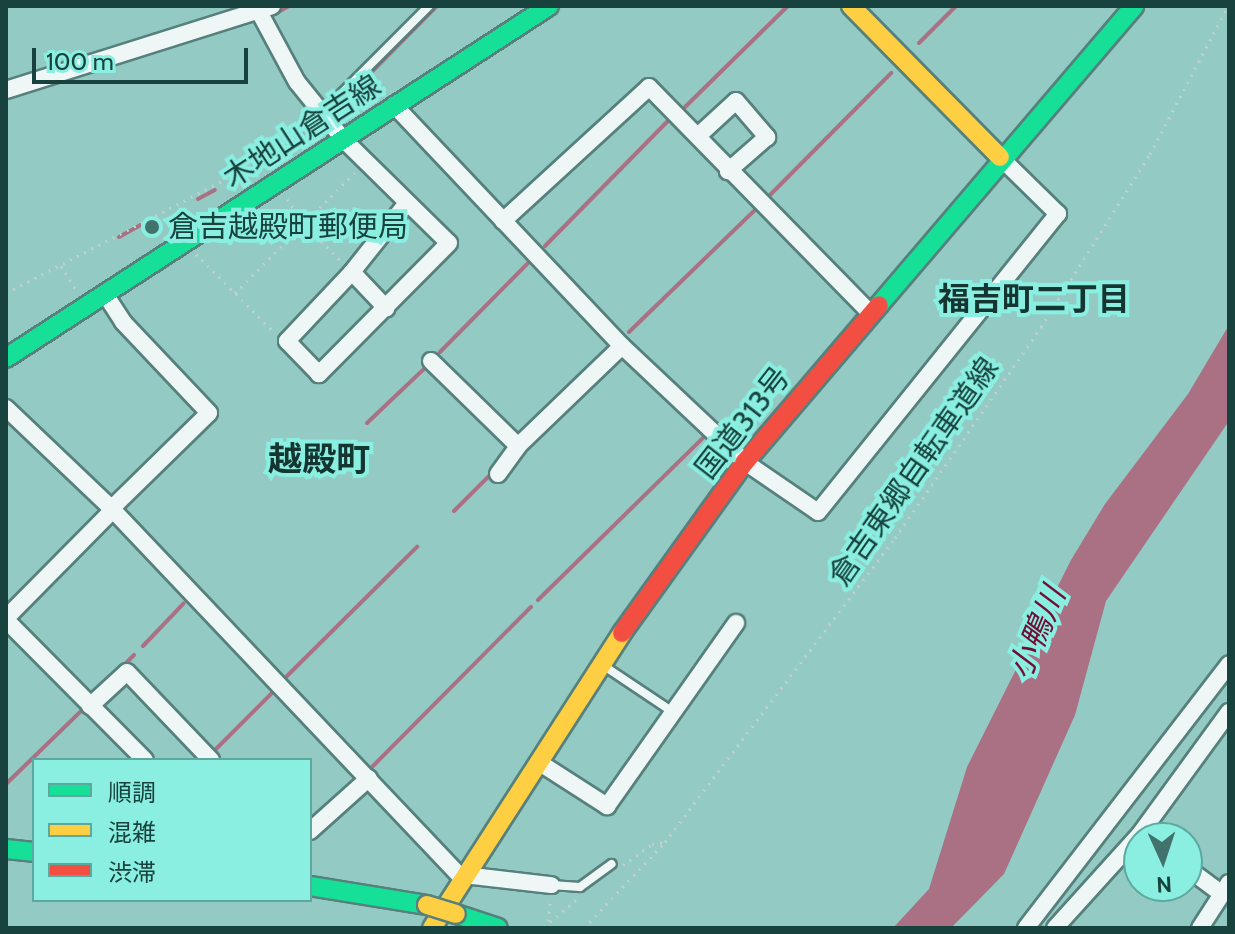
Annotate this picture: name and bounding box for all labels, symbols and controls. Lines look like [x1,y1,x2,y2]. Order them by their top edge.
scale bar [36,32,252,82]
text: 100 m [46,47,114,76]
street label: 木地山倉吉線 [217,68,387,196]
place label: 倉吉越殿町郵便局 [168,209,408,245]
marker: 倉吉越殿町郵便局 [143,218,161,236]
district label: 福吉町二丁目 [938,280,1130,318]
street label: 倉吉東郷自転車道線 [822,351,1006,593]
street label: 国道313号 [688,360,798,486]
district label: 越殿町 [268,440,370,480]
water label: 小鴨川 [1001,581,1073,685]
legend [32,758,312,902]
text: 順調 [108,778,156,807]
text: 混雑 [108,818,156,847]
north arrow [1123,822,1203,902]
text: 渋滞 [108,858,156,887]
text: N [1156,871,1173,898]

